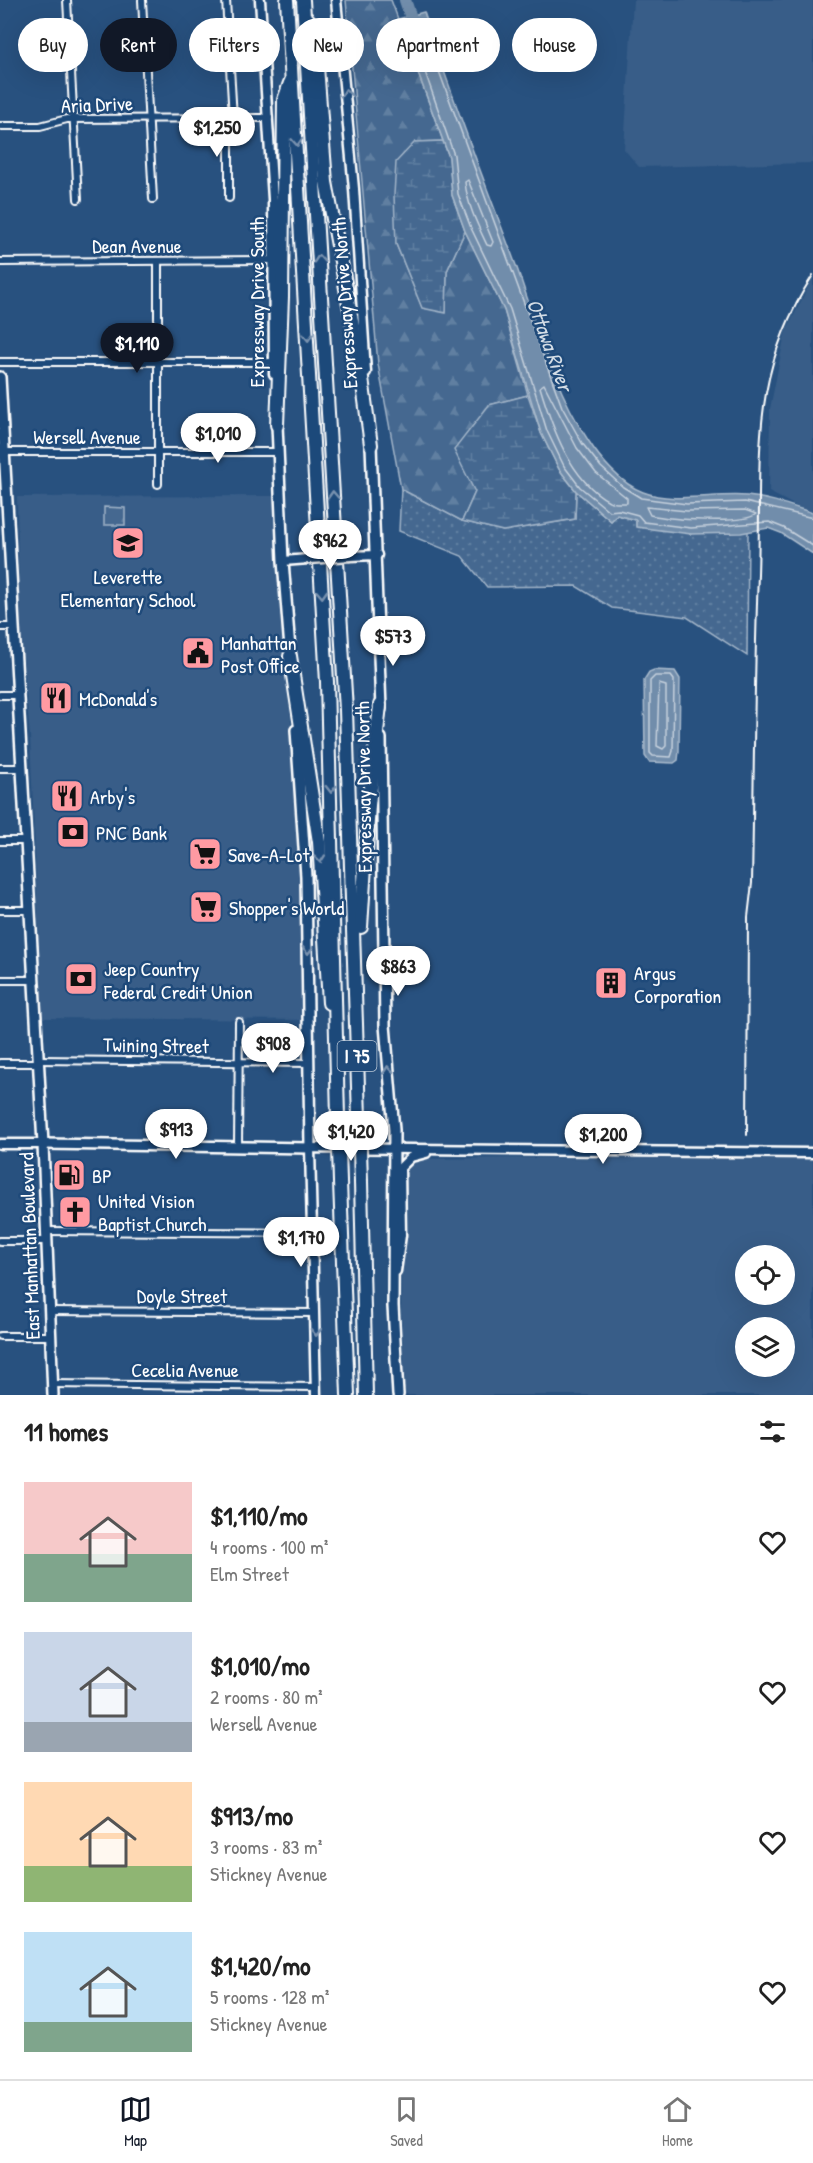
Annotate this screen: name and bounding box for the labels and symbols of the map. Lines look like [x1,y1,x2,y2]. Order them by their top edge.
one-way arrow [340,88,353,98]
street label: Aria Drive [61,89,133,119]
pin: $1,250 [168,107,266,158]
one-way arrow [290,138,303,147]
street label: Expressway Drive South [243,217,270,387]
street label: Expressway Drive North [325,217,363,389]
street label: Dean Avenue [92,232,182,259]
one-way arrow [313,254,326,263]
water label: Ottawa River [520,295,581,398]
pin: $1,110 [88,323,186,374]
one-way arrow [301,332,314,341]
pin: $1,010 [169,413,267,464]
street label: Wersell Avenue [33,423,141,450]
one-way arrow [327,491,340,500]
pin: $962 [294,520,366,571]
school or university icon: Leverette Elementary School [110,525,146,561]
place label: Leverette Elementary School [61,563,196,613]
one-way arrow [315,590,328,599]
pin: $573 [357,616,429,667]
place label: Manhattan Post Office [221,629,300,679]
public building icon: Manhattan Post Office [180,635,216,671]
restaurant icon: McDonald's [38,680,74,716]
place label: McDonald's [79,685,157,712]
street label: Expressway Drive North [348,701,378,873]
restaurant icon: Arby's [49,778,85,814]
place label: Arby's [90,783,135,810]
one-way arrow [325,785,337,794]
bank icon: PNC Bank [55,814,91,850]
place label: PNC Bank [96,819,167,846]
supermarket icon: Save-A-Lot [187,836,223,872]
place label: Save-A-Lot [228,841,310,868]
one-way arrow [313,854,326,863]
supermarket icon: Shopper's World [188,889,224,925]
place label: Shopper's World [229,894,344,921]
one-way arrow [301,946,314,955]
pin: $863 [362,946,434,997]
place label: Jeep Country Federal Credit Union [103,955,253,1005]
place label: Argus Corporation [634,959,721,1009]
bank icon: Jeep Country Federal Credit Union [63,961,99,997]
building icon: Argus Corporation [593,965,629,1001]
pin: $908 [237,1023,309,1074]
street label: Twining Street [103,1031,210,1059]
road number: I 75 [338,1041,376,1071]
one-way arrow [382,1066,395,1075]
pin: $913 [140,1109,212,1160]
pin: $1,420 [302,1111,400,1162]
pin: $1,200 [554,1114,652,1165]
street label: East Manhattan Boulevard [12,1152,46,1340]
fuel station icon: BP [51,1157,87,1193]
place label: BP [92,1162,112,1189]
place label: United Vision Baptist Church [98,1187,206,1237]
church icon: United Vision Baptist Church [57,1194,93,1230]
pin: $1,170 [252,1217,350,1268]
street label: Doyle Street [137,1282,228,1309]
one-way arrow [309,1328,322,1337]
street label: Cecelia Avenue [131,1356,239,1383]

